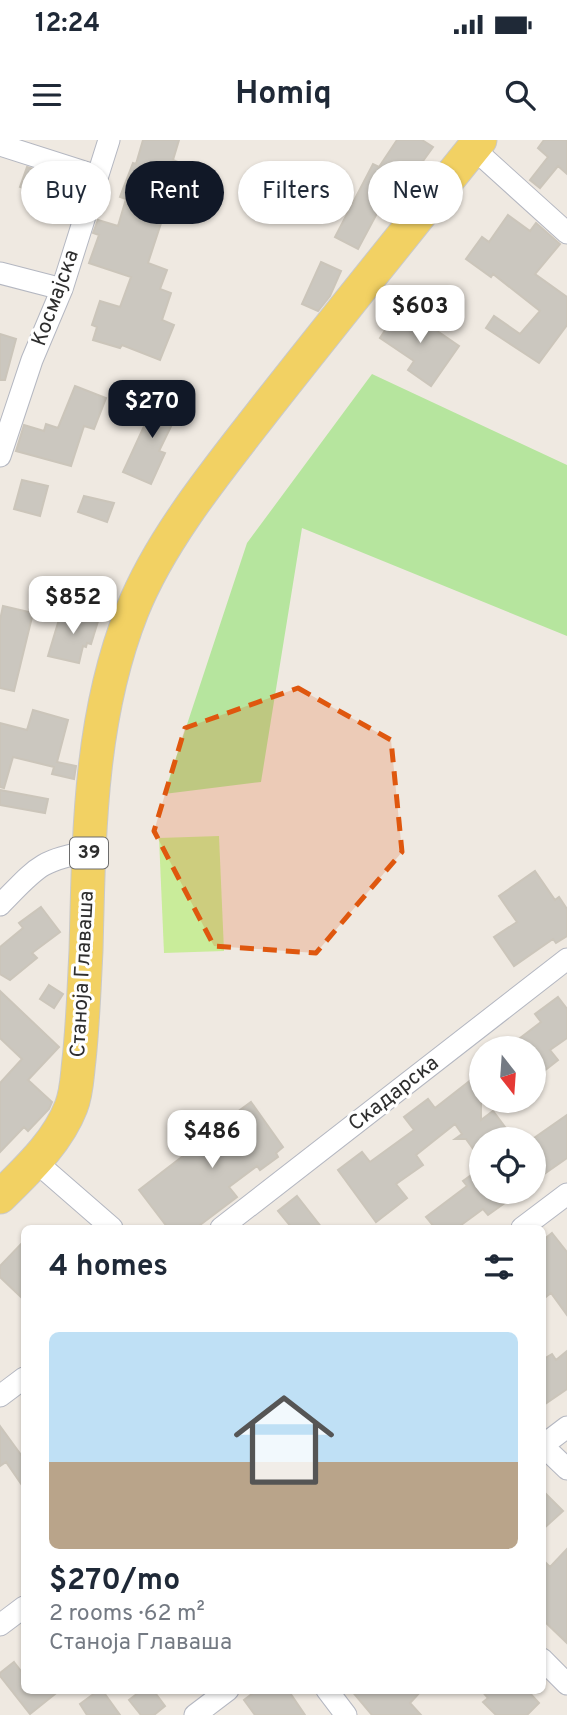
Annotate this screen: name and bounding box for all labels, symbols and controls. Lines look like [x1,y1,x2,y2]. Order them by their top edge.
text: 12:24 [35,8,100,41]
text: Homiq [235,75,332,115]
icon: menu [28,76,66,114]
icon: search [501,76,539,114]
chip: Buy [21,161,111,224]
chip: Rent [125,161,224,224]
chip: Filters [238,161,354,224]
chip: New [368,161,463,224]
street label: Космајска [26,246,86,350]
pin: $603 [379,286,461,345]
text: $603 [392,293,448,322]
pin: $270 [111,380,193,440]
text: $270 [124,388,180,417]
pin: $852 [32,576,114,636]
text: $852 [45,584,101,613]
road number: 39 [70,838,108,868]
street label: Станоја Главаша [65,890,101,1058]
north arrow [469,1036,546,1113]
map controls [469,1036,546,1204]
street label: Скадарска [343,1050,445,1138]
pin: $486 [171,1110,253,1170]
text: $486 [183,1118,241,1147]
button: locate [469,1127,546,1204]
icon: filters [480,1248,518,1286]
text: 4 homes [49,1249,168,1286]
icon: home [221,1377,347,1503]
text: $270/mo [49,1563,180,1600]
text: 2 rooms · 62 m² [49,1600,205,1629]
text: Станоја Главаша [49,1629,232,1658]

